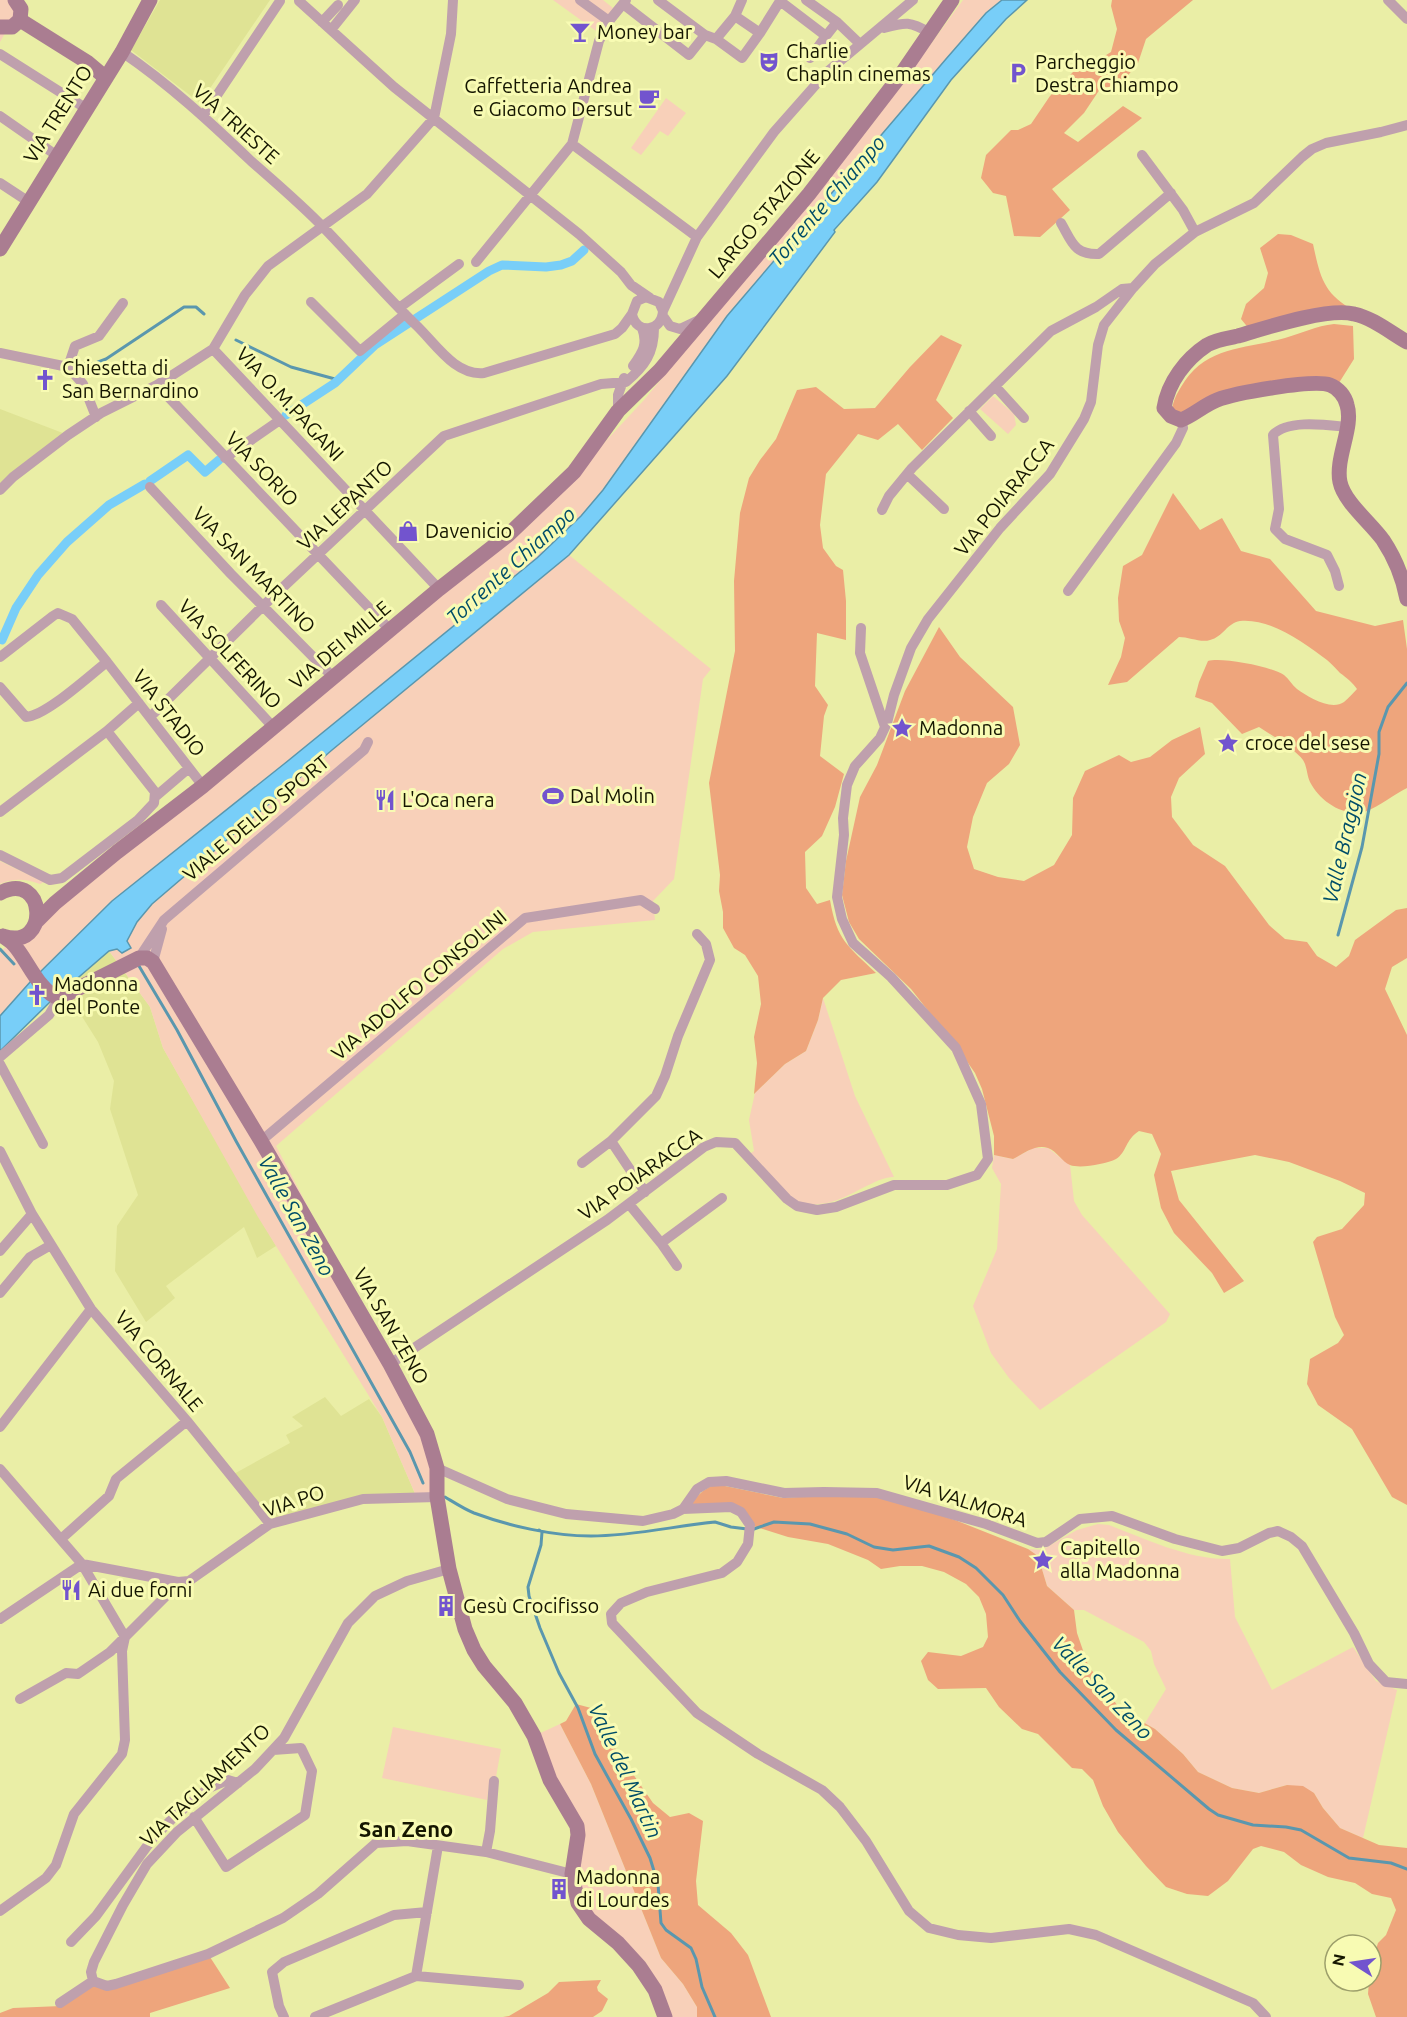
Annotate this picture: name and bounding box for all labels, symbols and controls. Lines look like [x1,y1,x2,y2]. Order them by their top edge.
bar icon: Money bar [568,20,592,44]
place label: Money bar [597,20,693,43]
place label: Charlie Chaplin cinemas [786,39,931,85]
theatre icon: Charlie Chaplin cinemas [757,50,781,74]
place label: Parcheggio Destra Chiampo [1035,50,1179,96]
street label: VIA TRENTO [18,61,97,167]
parking icon: Parcheggio Destra Chiampo [1006,61,1030,85]
place label: Caffetteria Andrea e Giacomo Dersut [464,74,632,120]
street label: VIA TRIESTE [188,79,284,168]
cafe icon: Caffetteria Andrea e Giacomo Dersut [637,86,661,110]
water label: Torrente Chiampo [763,130,889,270]
street label: LARGO STAZIONE [703,145,824,283]
street label: VIA O.M.PAGANI [232,342,349,465]
place label: Chiesetta di San Bernardino [62,356,199,402]
church icon: Chiesetta di San Bernardino [33,368,57,392]
street label: VIA SORIO [221,427,303,511]
street label: VIA POIARACCA [949,433,1058,560]
street label: VIA LEPANTO [292,455,397,554]
water label: Torrente Chiampo [441,501,580,629]
street label: VIA SAN MARTINO [188,502,321,638]
shop icon: Davenicio [396,519,420,543]
place label: Davenicio [425,519,512,542]
street label: VIA SOLFERINO [174,594,287,713]
street label: VIA DEI MILLE [285,596,395,693]
street label: VIA STADIO [128,665,210,761]
place icon: Madonna [890,716,914,740]
place label: Madonna [919,716,1003,739]
place icon: croce del sese [1216,731,1240,755]
place label: croce del sese [1245,731,1370,754]
street label: VIALE DELLO SPORT [178,750,333,885]
water label: Valle Braggion [1317,770,1371,906]
sports icon: Dal Molin [541,784,565,808]
place label: Dal Molin [570,784,655,807]
restaurant icon: L'Oca nera [373,788,397,812]
place label: L'Oca nera [402,788,494,811]
street label: VIA ADOLFO CONSOLINI [326,905,511,1065]
place label: Madonna del Ponte [54,972,140,1018]
church icon: Madonna del Ponte [25,983,49,1007]
street label: VIA POIARACCA [574,1123,706,1224]
water label: Valle San Zeno [254,1151,340,1280]
street label: VIA SAN ZENO [349,1264,434,1388]
street label: VIA CORNALE [111,1306,208,1416]
street label: VIA VALMORA [900,1470,1030,1531]
street label: VIA PO [260,1480,327,1521]
place label: Capitello alla Madonna [1060,1536,1180,1582]
place icon: Capitello alla Madonna [1031,1548,1055,1572]
restaurant icon: Ai due forni [59,1578,83,1602]
place label: Ai due forni [88,1578,192,1601]
building icon: Gesù Crocifisso [434,1594,458,1618]
place label: Gesù Crocifisso [463,1594,599,1617]
water label: Valle San Zeno [1048,1631,1158,1744]
water label: Valle del Martin [584,1699,668,1842]
street label: VIA TAGLIAMENTO [135,1719,274,1851]
district label: San Zeno [359,1816,453,1841]
place label: Madonna di Lourdes [576,1865,669,1911]
building icon: Madonna di Lourdes [547,1877,571,1901]
north arrow [1323,1933,1383,1993]
text: N [1328,1952,1348,1968]

